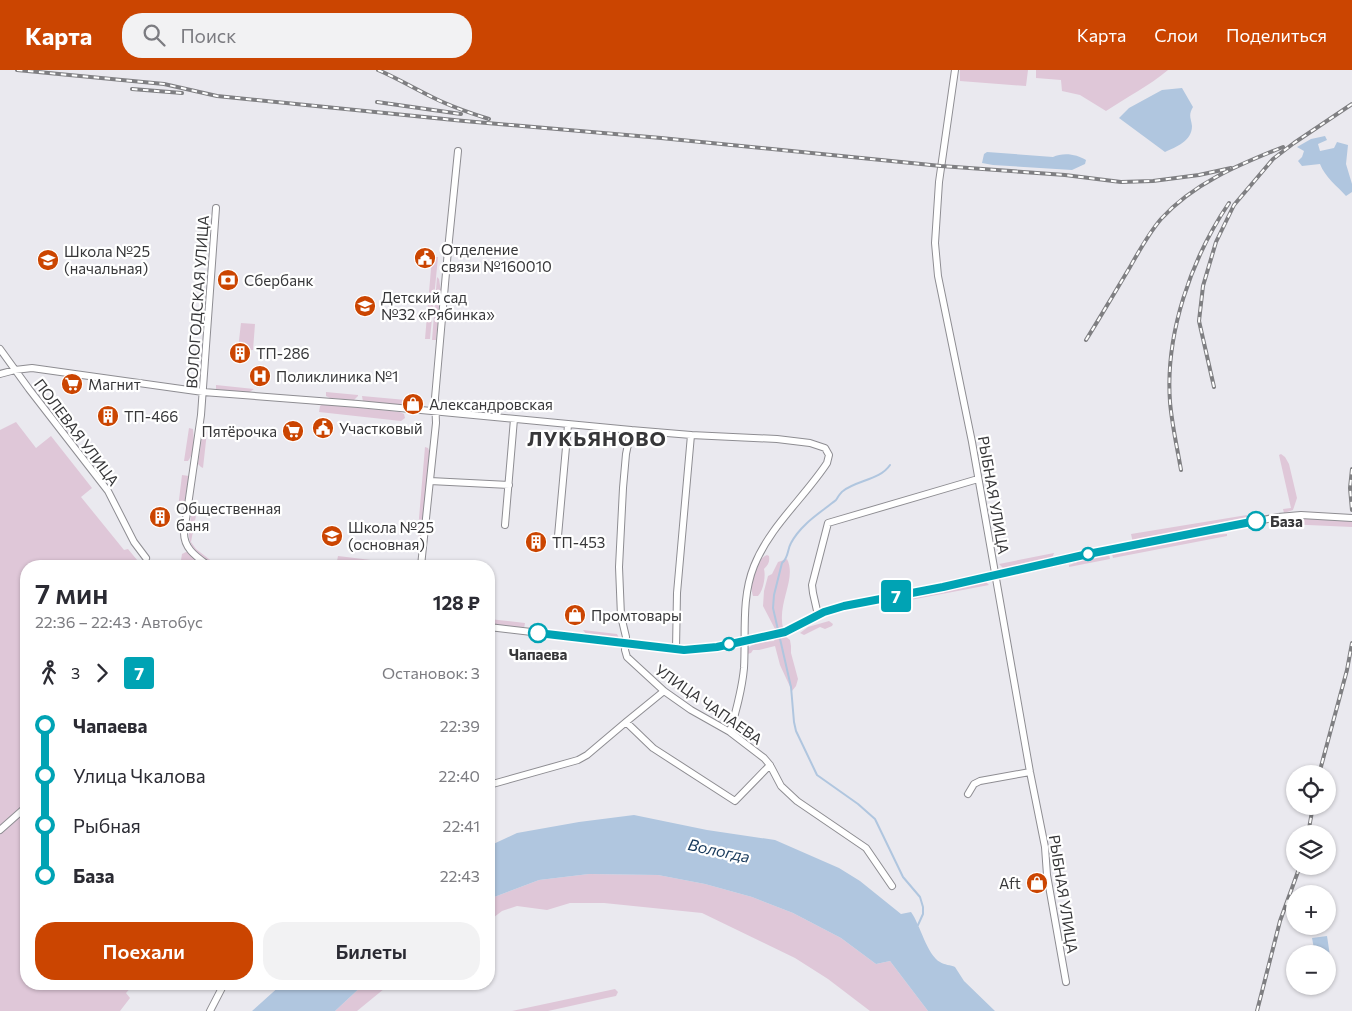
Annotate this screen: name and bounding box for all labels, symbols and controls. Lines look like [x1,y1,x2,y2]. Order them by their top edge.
search box [122,13,472,58]
text: Карта [25,21,92,50]
icon: search [140,21,168,49]
text: Поиск [180,24,236,47]
text: Карта [1077,24,1126,46]
text: Слои [1154,24,1198,46]
text: Поделиться [1226,24,1327,46]
street label: ВОЛОГОДСКАЯ УЛИЦА [182,215,212,389]
place label: Отделение связи №160010 [441,240,552,275]
place label: Школа №25 (начальная) [64,242,150,277]
public building icon: Отделение связи №160010 [413,246,437,270]
school or university icon: Школа №25 (начальная) [36,248,60,272]
bank icon: Сбербанк [216,268,240,292]
place label: Сбербанк [244,271,314,289]
place label: Детский сад №32 «Рябинка» [381,288,495,323]
school or university icon: Детский сад №32 «Рябинка» [353,294,377,318]
building icon: ТП-286 [228,341,252,365]
place label: ТП-286 [256,344,310,362]
hospital icon: Поликлиника №1 [248,364,272,388]
place label: Поликлиника №1 [276,367,398,385]
supermarket icon: Магнит [60,372,84,396]
street label: ПОЛЕВАЯ УЛИЦА [31,375,123,489]
place label: Магнит [88,375,141,393]
shop icon: Александровская [401,392,425,416]
place label: Александровская [429,395,553,413]
building icon: ТП-466 [96,404,120,428]
place label: ТП-466 [124,407,178,425]
public building icon: Участковый [311,416,335,440]
supermarket icon: Пятёрочка [281,419,305,443]
place label: Участковый [339,419,423,437]
place label: Пятёрочка [202,422,277,440]
district label: ЛУКЬЯНОВО [527,426,667,450]
street label: РЫБНАЯ УЛИЦА [975,434,1013,556]
place label: Общественная баня [176,499,281,534]
building icon: Общественная баня [148,505,172,529]
marker: База [1246,511,1266,531]
place label: База [1270,512,1303,530]
place label: Школа №25 (основная) [348,518,434,553]
school or university icon: Школа №25 (основная) [320,524,344,548]
building icon: ТП-453 [524,530,548,554]
place label: ТП-453 [552,533,605,551]
unlabelled marker [1081,547,1095,561]
text: 7 мин [35,576,108,610]
line badge: 7 [880,580,912,612]
text: 7 [891,585,901,607]
text: 128 ₽ [433,591,480,614]
shop icon: Промтовары [563,603,587,627]
place label: Промтовары [591,606,682,624]
text: 22:36 – 22:43 · Автобус [35,612,203,631]
marker: Чапаева [528,623,548,643]
unlabelled marker [722,637,736,651]
place label: Чапаева [509,645,568,663]
icon: walk [35,659,63,687]
icon: forward [88,659,116,687]
street label: УЛИЦА ЧАПАЕВА [652,660,766,748]
text: 7 [134,662,144,684]
text: 3 [71,663,80,682]
text: Остановок: 3 [382,663,480,682]
text: Чапаева [73,714,147,737]
text: 22:39 [440,716,480,735]
text: Улица Чкалова [73,764,206,787]
map controls [1286,765,1336,995]
button: locate [1286,765,1336,815]
text: 22:40 [438,766,480,785]
text: Рыбная [73,814,141,837]
text: 22:41 [443,816,480,835]
button: layers [1286,825,1336,875]
street label: РЫБНАЯ УЛИЦА [1046,833,1082,955]
water label: Вологда [686,834,752,866]
text: База [73,864,114,887]
text: 22:43 [440,866,480,885]
shop icon: Aft [1025,871,1049,895]
place label: Aft [999,874,1021,892]
button: + [1286,885,1336,935]
button: Поехали [35,922,253,980]
button: Билеты [263,922,480,980]
button: − [1286,945,1336,995]

